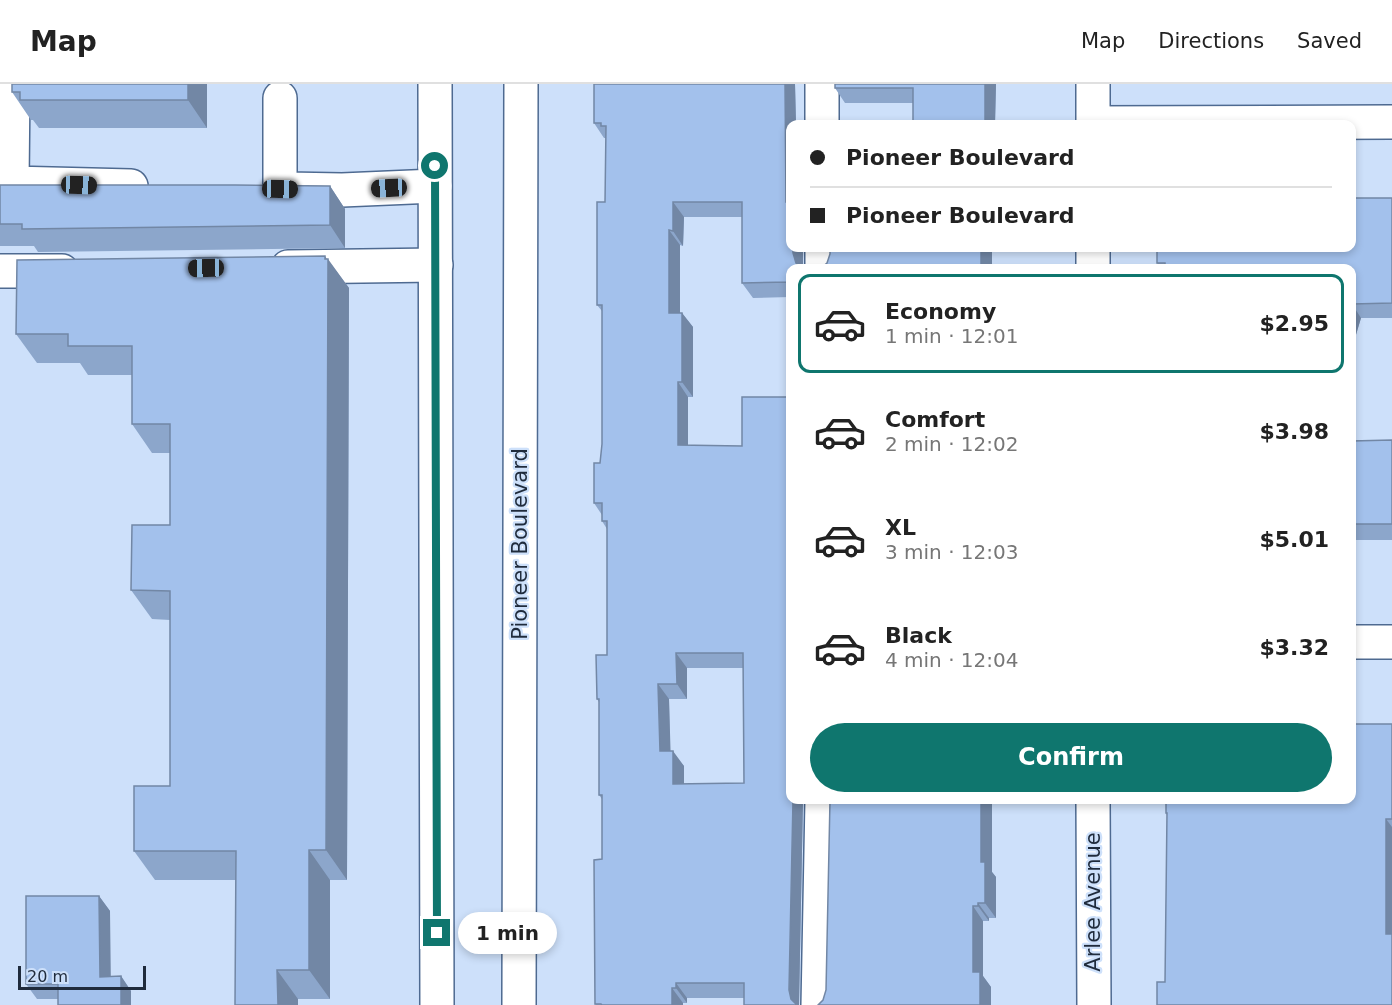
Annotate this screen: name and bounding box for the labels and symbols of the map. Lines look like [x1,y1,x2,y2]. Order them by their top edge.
route start [421,152,448,179]
car [61,175,97,195]
car [371,178,407,198]
car [262,180,298,198]
car [188,259,224,277]
street label: Pioneer Boulevard [508,448,532,640]
street label: Arlee Avenue [1081,832,1105,972]
callout: 1 min [458,912,557,954]
route end [423,919,450,946]
scale bar [18,963,146,990]

